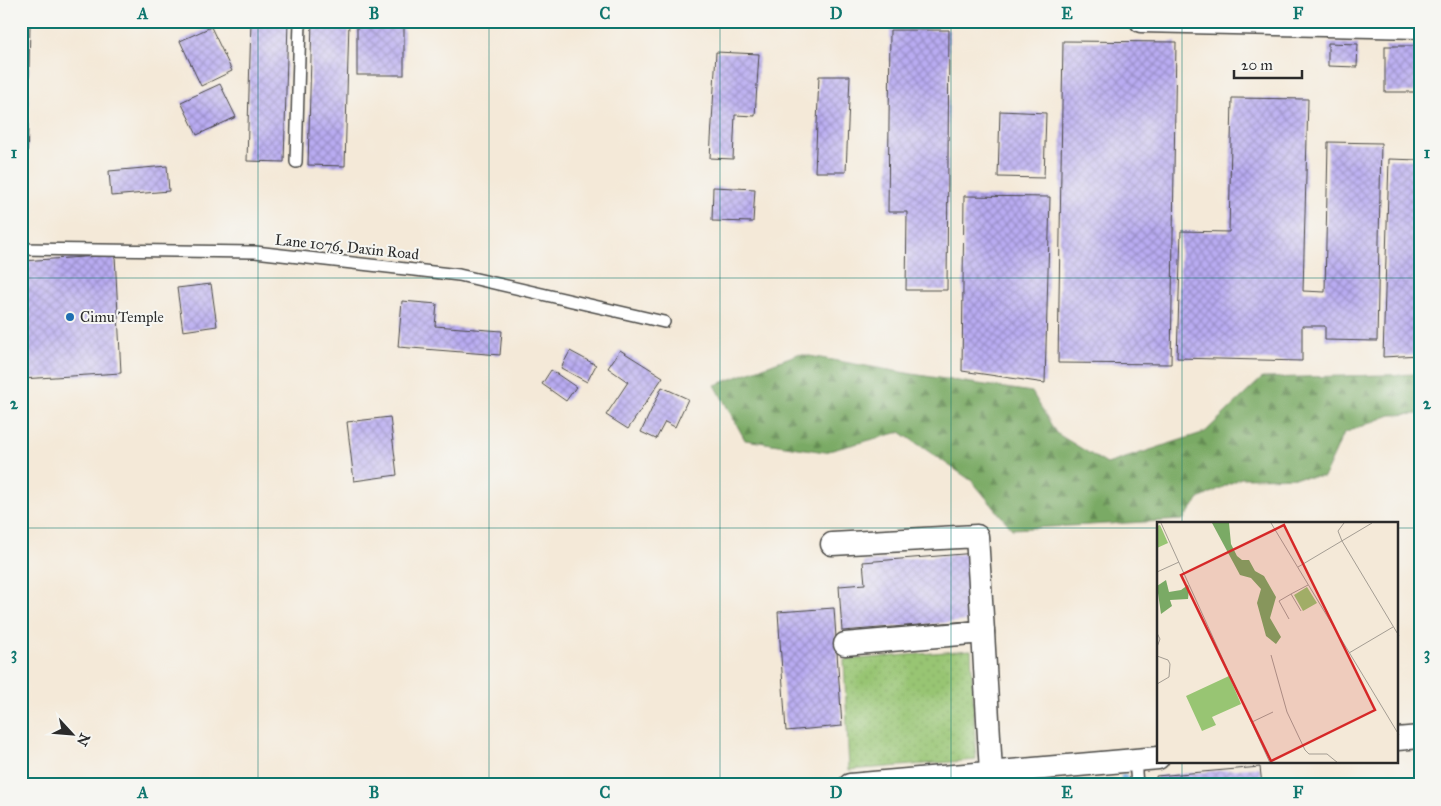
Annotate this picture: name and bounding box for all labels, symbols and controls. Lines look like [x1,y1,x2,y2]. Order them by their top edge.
text: A [137,4,149,23]
text: B [369,4,379,23]
text: C [600,4,611,23]
text: D [830,4,843,23]
text: E [1061,4,1073,23]
text: F [1293,4,1304,23]
scale bar [1234,48,1301,80]
text: 20 m [1241,56,1273,74]
text: 1 [11,143,18,162]
text: 1 [1424,143,1431,162]
street label: Lane 1076, Daxin Road [274,230,420,264]
place label: Cimu Temple [80,308,164,326]
marker: Cimu Temple [64,311,76,323]
text: 2 [10,394,19,413]
text: 2 [1423,394,1432,413]
inset map [1157,522,1398,764]
text: 3 [11,644,17,664]
text: 3 [1424,644,1430,664]
north arrow [48,708,98,758]
text: N [73,730,93,749]
text: A [137,783,149,802]
text: B [369,783,379,802]
text: C [600,783,611,802]
text: D [830,783,843,802]
text: E [1061,783,1073,802]
text: F [1293,783,1304,802]

